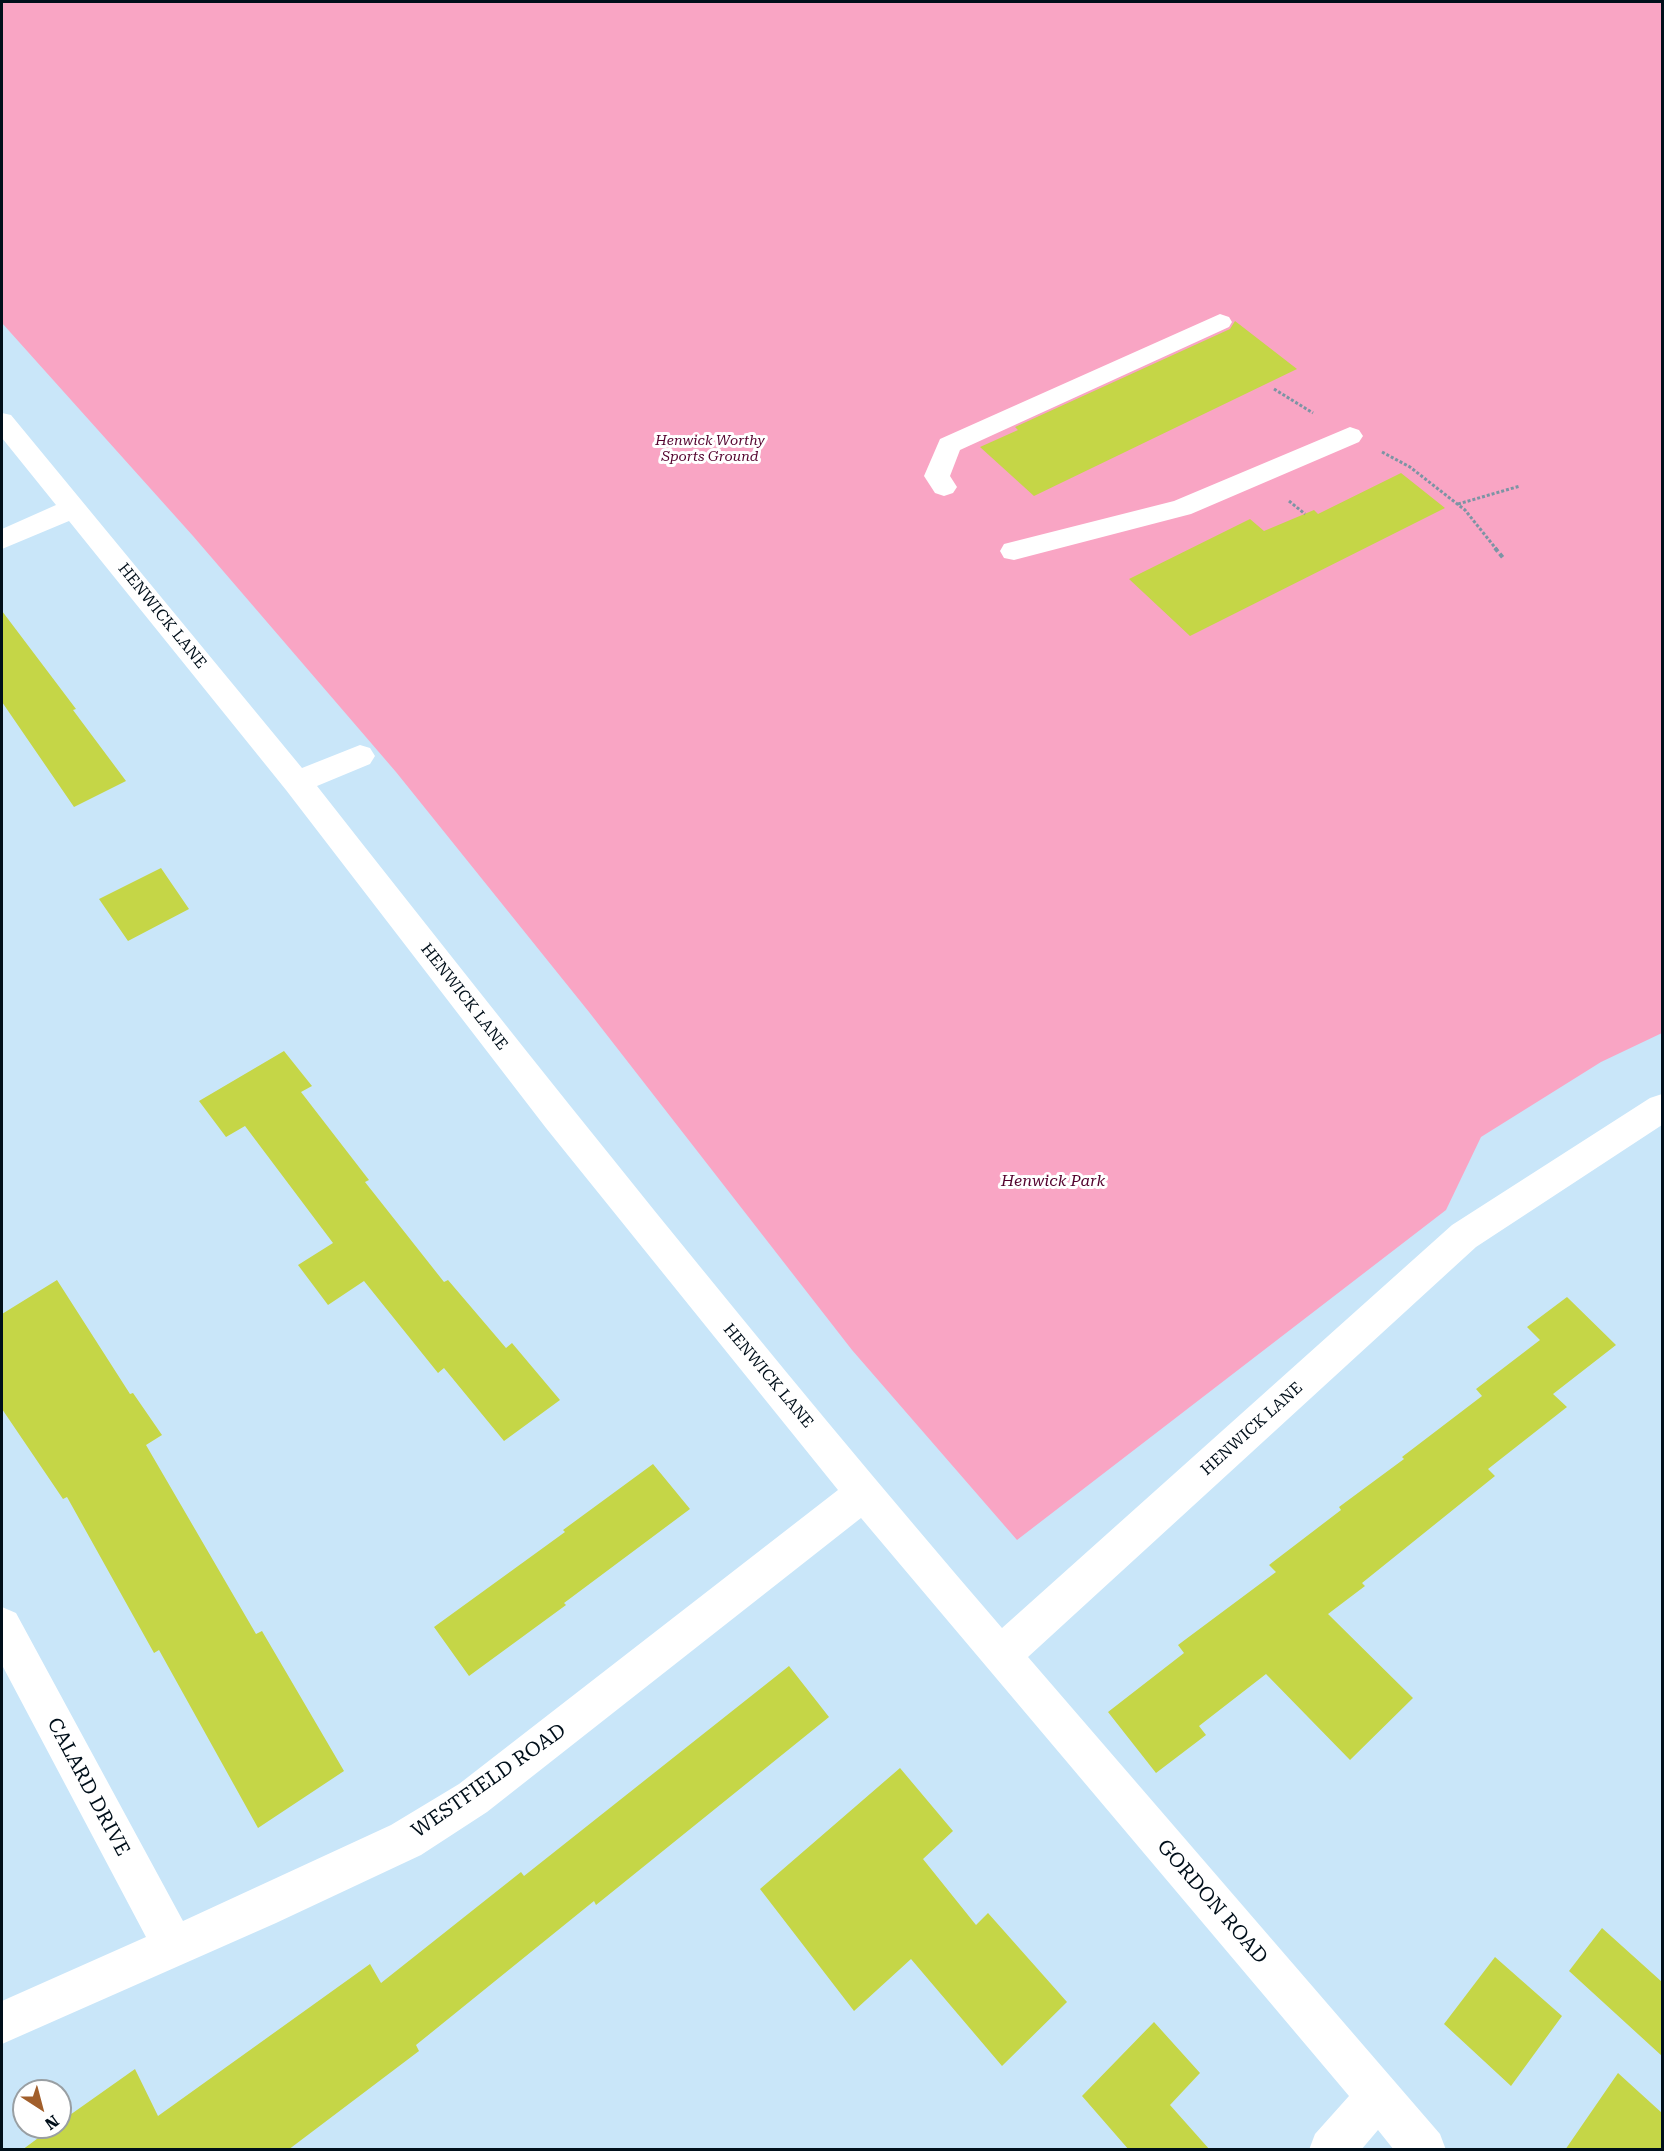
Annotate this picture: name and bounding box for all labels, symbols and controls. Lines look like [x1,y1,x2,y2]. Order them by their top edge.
park label: Henwick Worthy Sports Ground [655,433,765,466]
street label: HENWICK LANE [114,559,210,673]
street label: HENWICK LANE [416,940,512,1054]
park label: Henwick Park [1001,1171,1105,1191]
street label: HENWICK LANE [719,1320,817,1432]
street label: HENWICK LANE [1197,1378,1307,1480]
street label: CALARD DRIVE [42,1714,134,1860]
street label: WESTFIELD ROAD [407,1719,571,1843]
street label: GORDON ROAD [1152,1835,1272,1969]
north arrow [12,2079,72,2139]
text: N [41,2111,62,2134]

